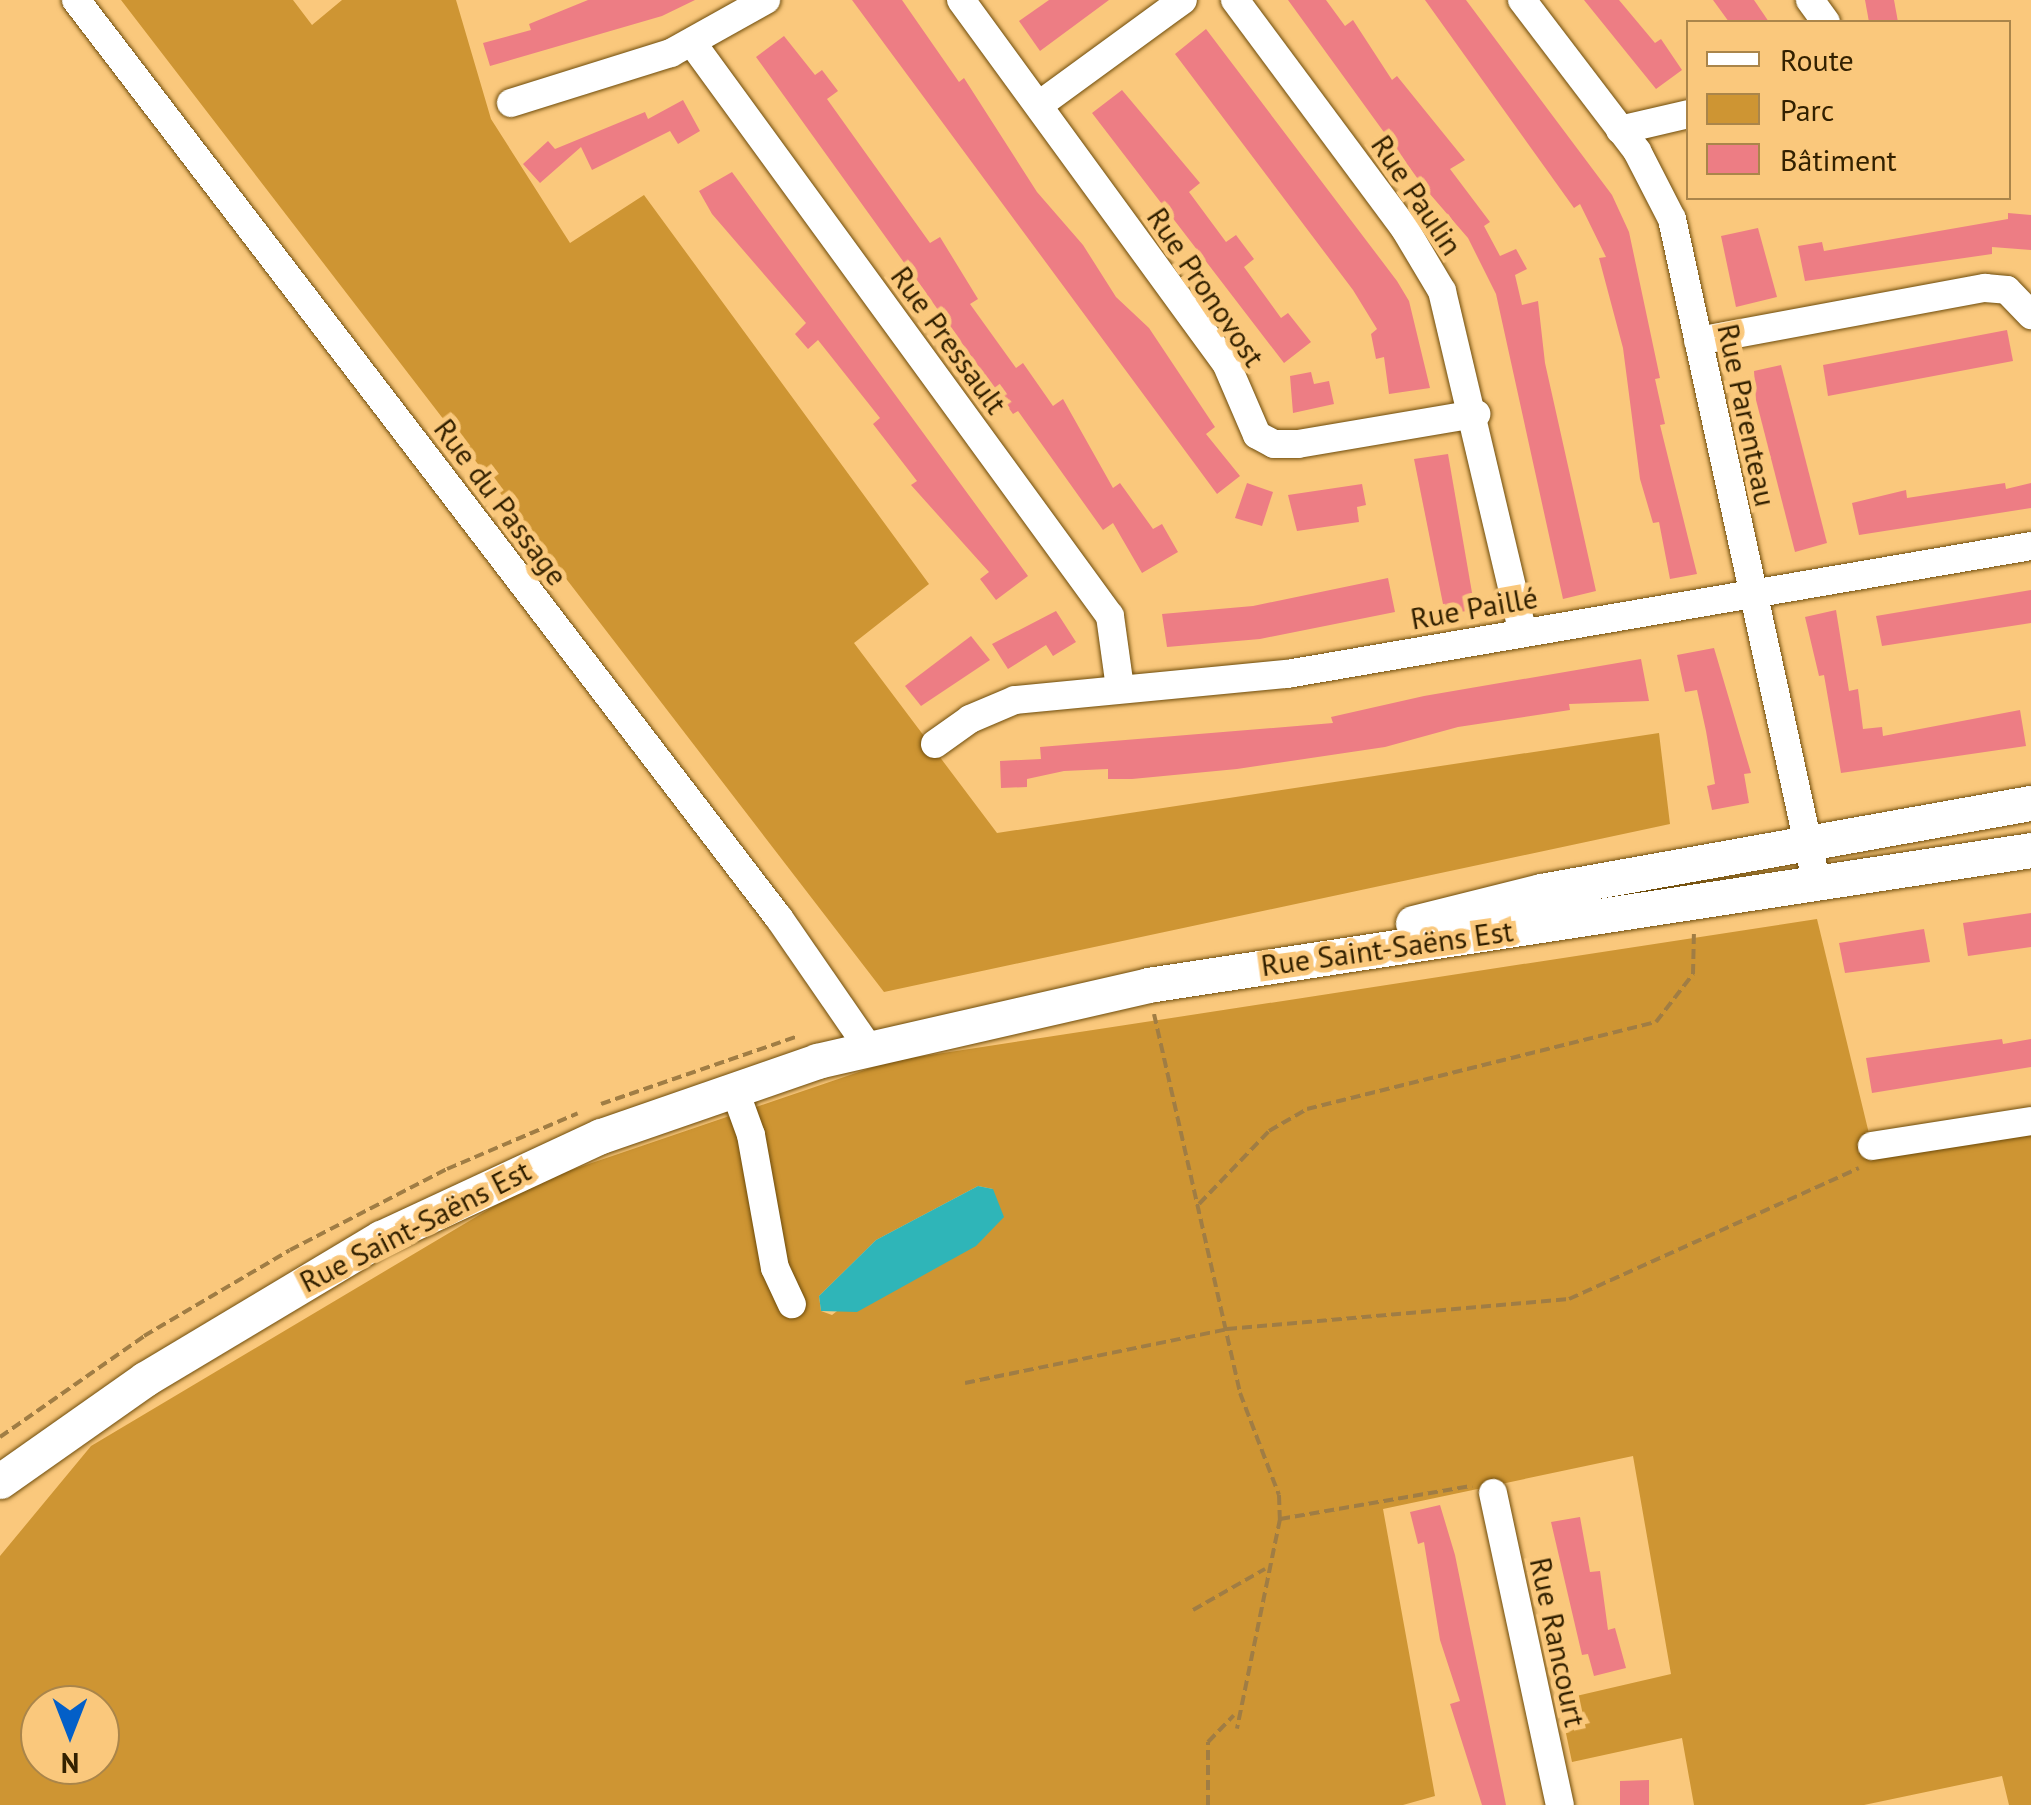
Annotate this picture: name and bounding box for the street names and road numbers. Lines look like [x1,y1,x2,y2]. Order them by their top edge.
street label: Rue Paulin [1364,128,1470,262]
street label: Rue Pronovost [1140,201,1272,373]
street label: Rue Pressault [883,259,1015,421]
street label: Rue Parenteau [1710,321,1784,509]
street label: Rue du Passage [427,412,575,592]
street label: Rue Paillé [1408,579,1540,637]
street label: Rue Saint-Saëns Est [1259,912,1515,984]
street label: Rue Saint-Saëns Est [294,1152,536,1300]
street label: Rue Rancourt [1522,1554,1594,1730]

